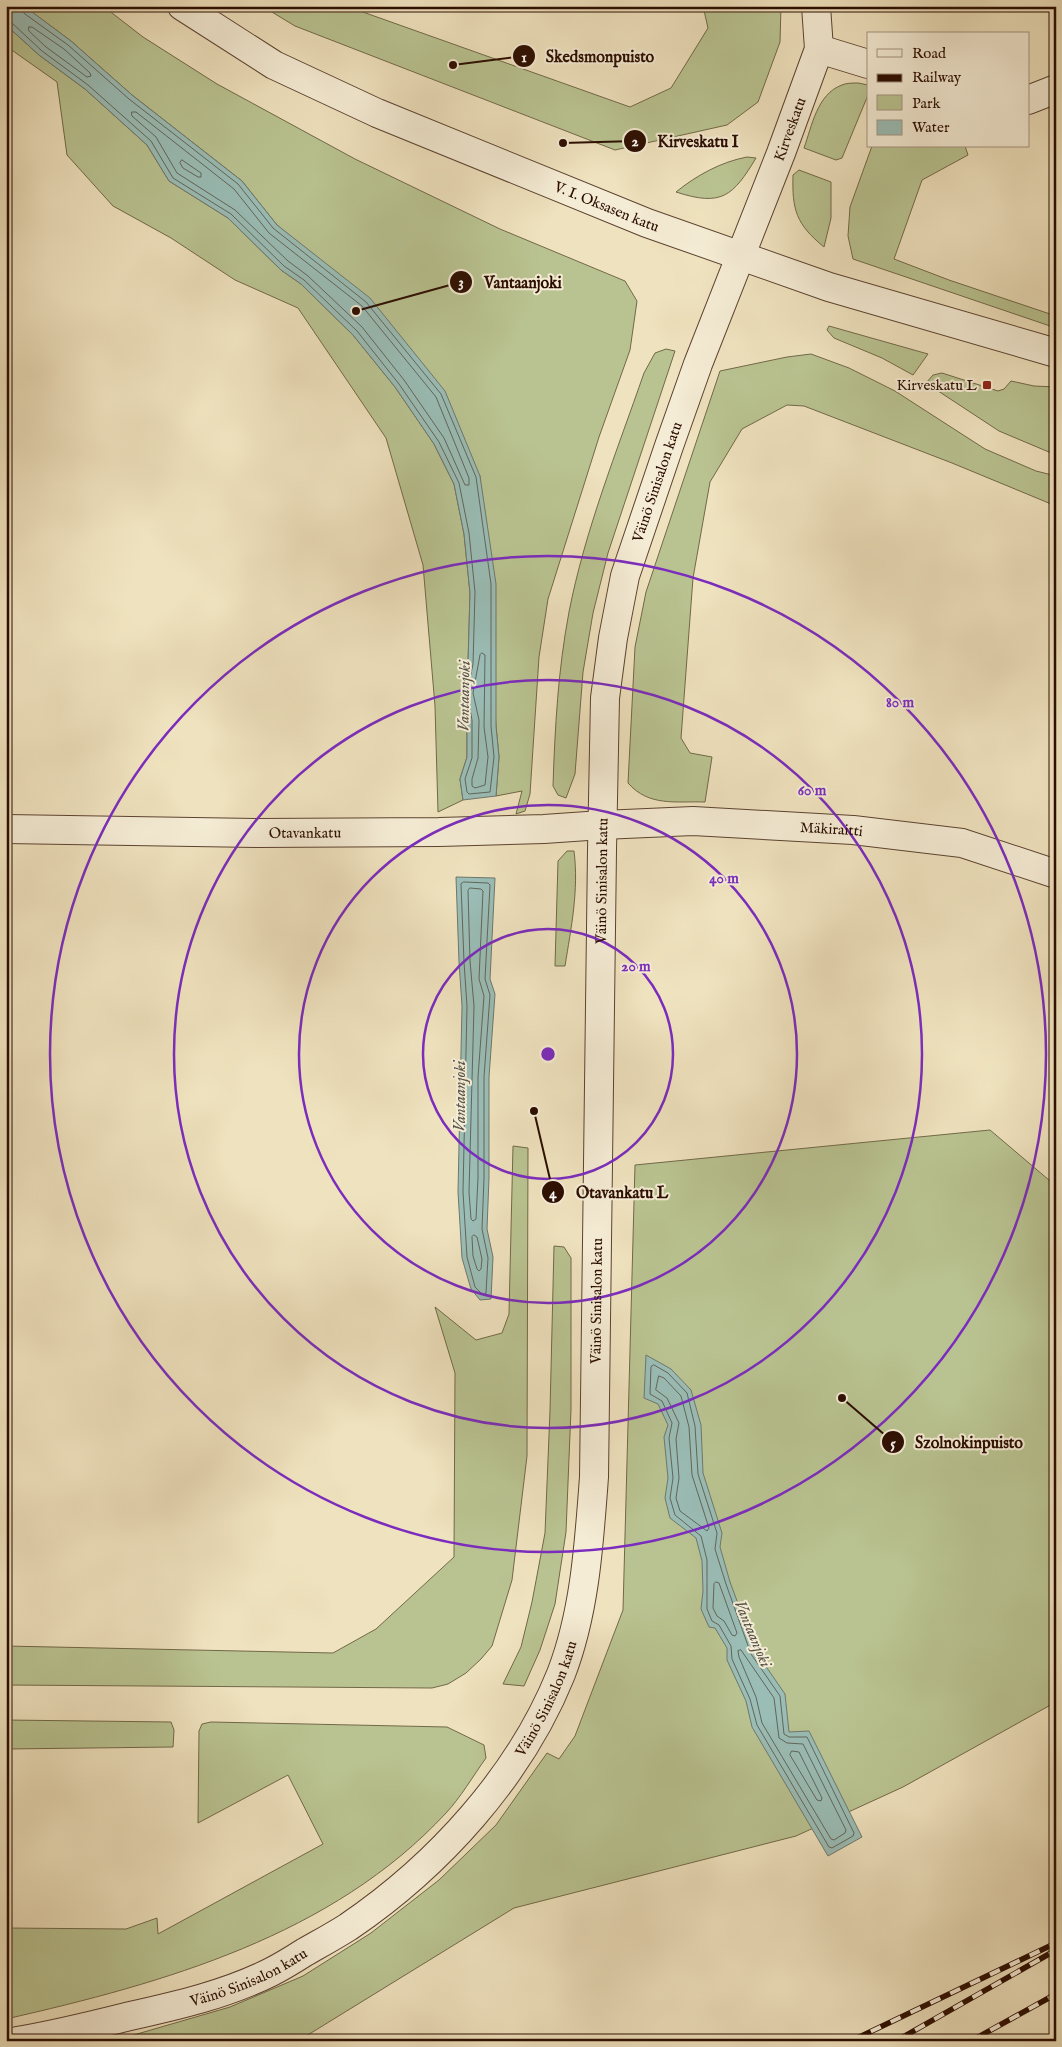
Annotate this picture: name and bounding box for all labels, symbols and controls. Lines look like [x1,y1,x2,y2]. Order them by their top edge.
legend [867,32,1030,148]
callout: Skedsmonpuisto [511,41,665,72]
text: Road [912,44,947,63]
text: 1 [521,48,527,67]
text: Skedsmonpuisto [546,48,655,68]
text: Railway [912,68,962,87]
street label: Kirveskatu [769,94,810,164]
text: Park [912,94,942,113]
text: Water [912,118,950,137]
callout: Kirveskatu I [622,126,749,157]
text: 2 [631,132,639,151]
text: Kirveskatu I [657,133,739,153]
street label: V. I. Oksasen katu [551,176,662,236]
callout: Vantaanjoki [449,266,571,297]
text: 3 [458,273,464,292]
text: Vantaanjoki [483,274,563,294]
place label: Kirveskatu L [897,376,977,395]
marker: Kirveskatu L [981,379,993,391]
street label: Väinö Sinisalon katu [627,419,686,546]
water label: Vantaanjoki [454,659,476,732]
text: 80 m [886,693,914,712]
text: 60 m [798,781,827,800]
street label: Väinö Sinisalon katu [591,818,612,945]
street label: Mäkiraitti [800,818,864,841]
street label: Otavankatu [269,823,341,842]
text: 40 m [709,869,739,888]
text: 20 m [621,957,651,976]
centre of rings [539,1045,557,1063]
water label: Vantaanjoki [451,1059,471,1131]
callout: Otavankatu L [541,1177,678,1208]
text: 4 [549,1184,557,1203]
text: Otavankatu L [576,1184,669,1204]
street label: Väinö Sinisalon katu [586,1238,607,1365]
callout: Szolnokinpuisto [880,1427,1033,1458]
text: 5 [890,1434,896,1453]
text: Szolnokinpuisto [915,1434,1023,1454]
water label: Vantaanjoki [729,1597,776,1672]
street label: Väinö Sinisalon katu [510,1638,581,1761]
street label: Väinö Sinisalon katu [187,1943,311,2011]

